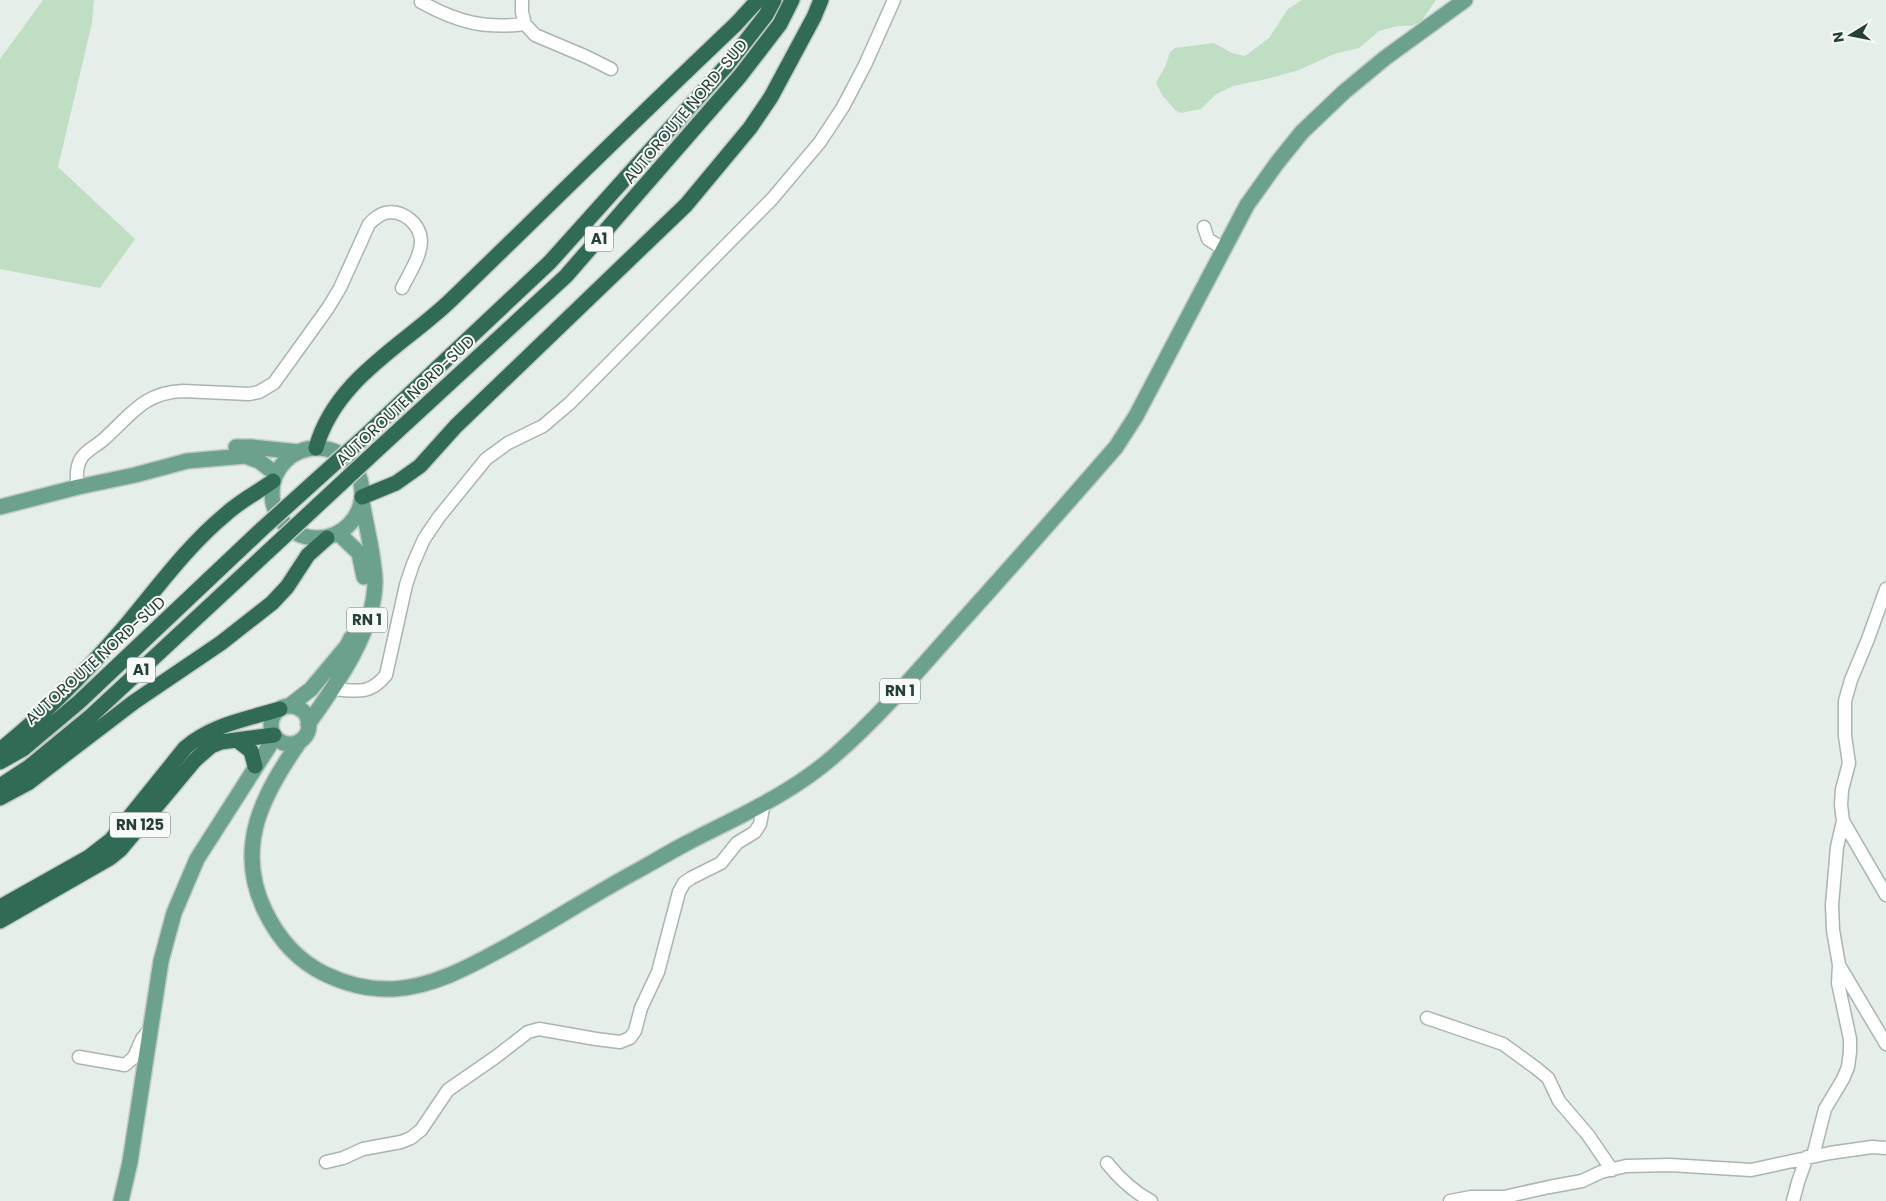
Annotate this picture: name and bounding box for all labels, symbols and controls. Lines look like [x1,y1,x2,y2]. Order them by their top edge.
north arrow [1826,10,1876,60]
text: N [1827,30,1849,44]
street label: AUTOROUTE NORD-SUD [618,34,753,189]
road number: A1 [585,226,613,252]
street label: AUTOROUTE NORD-SUD [331,330,480,471]
street label: AUTOROUTE NORD-SUD [20,591,171,730]
road number: RN 1 [347,608,387,632]
road number: A1 [127,658,155,682]
road number: RN 1 [880,678,920,704]
road number: RN 125 [110,812,170,838]

